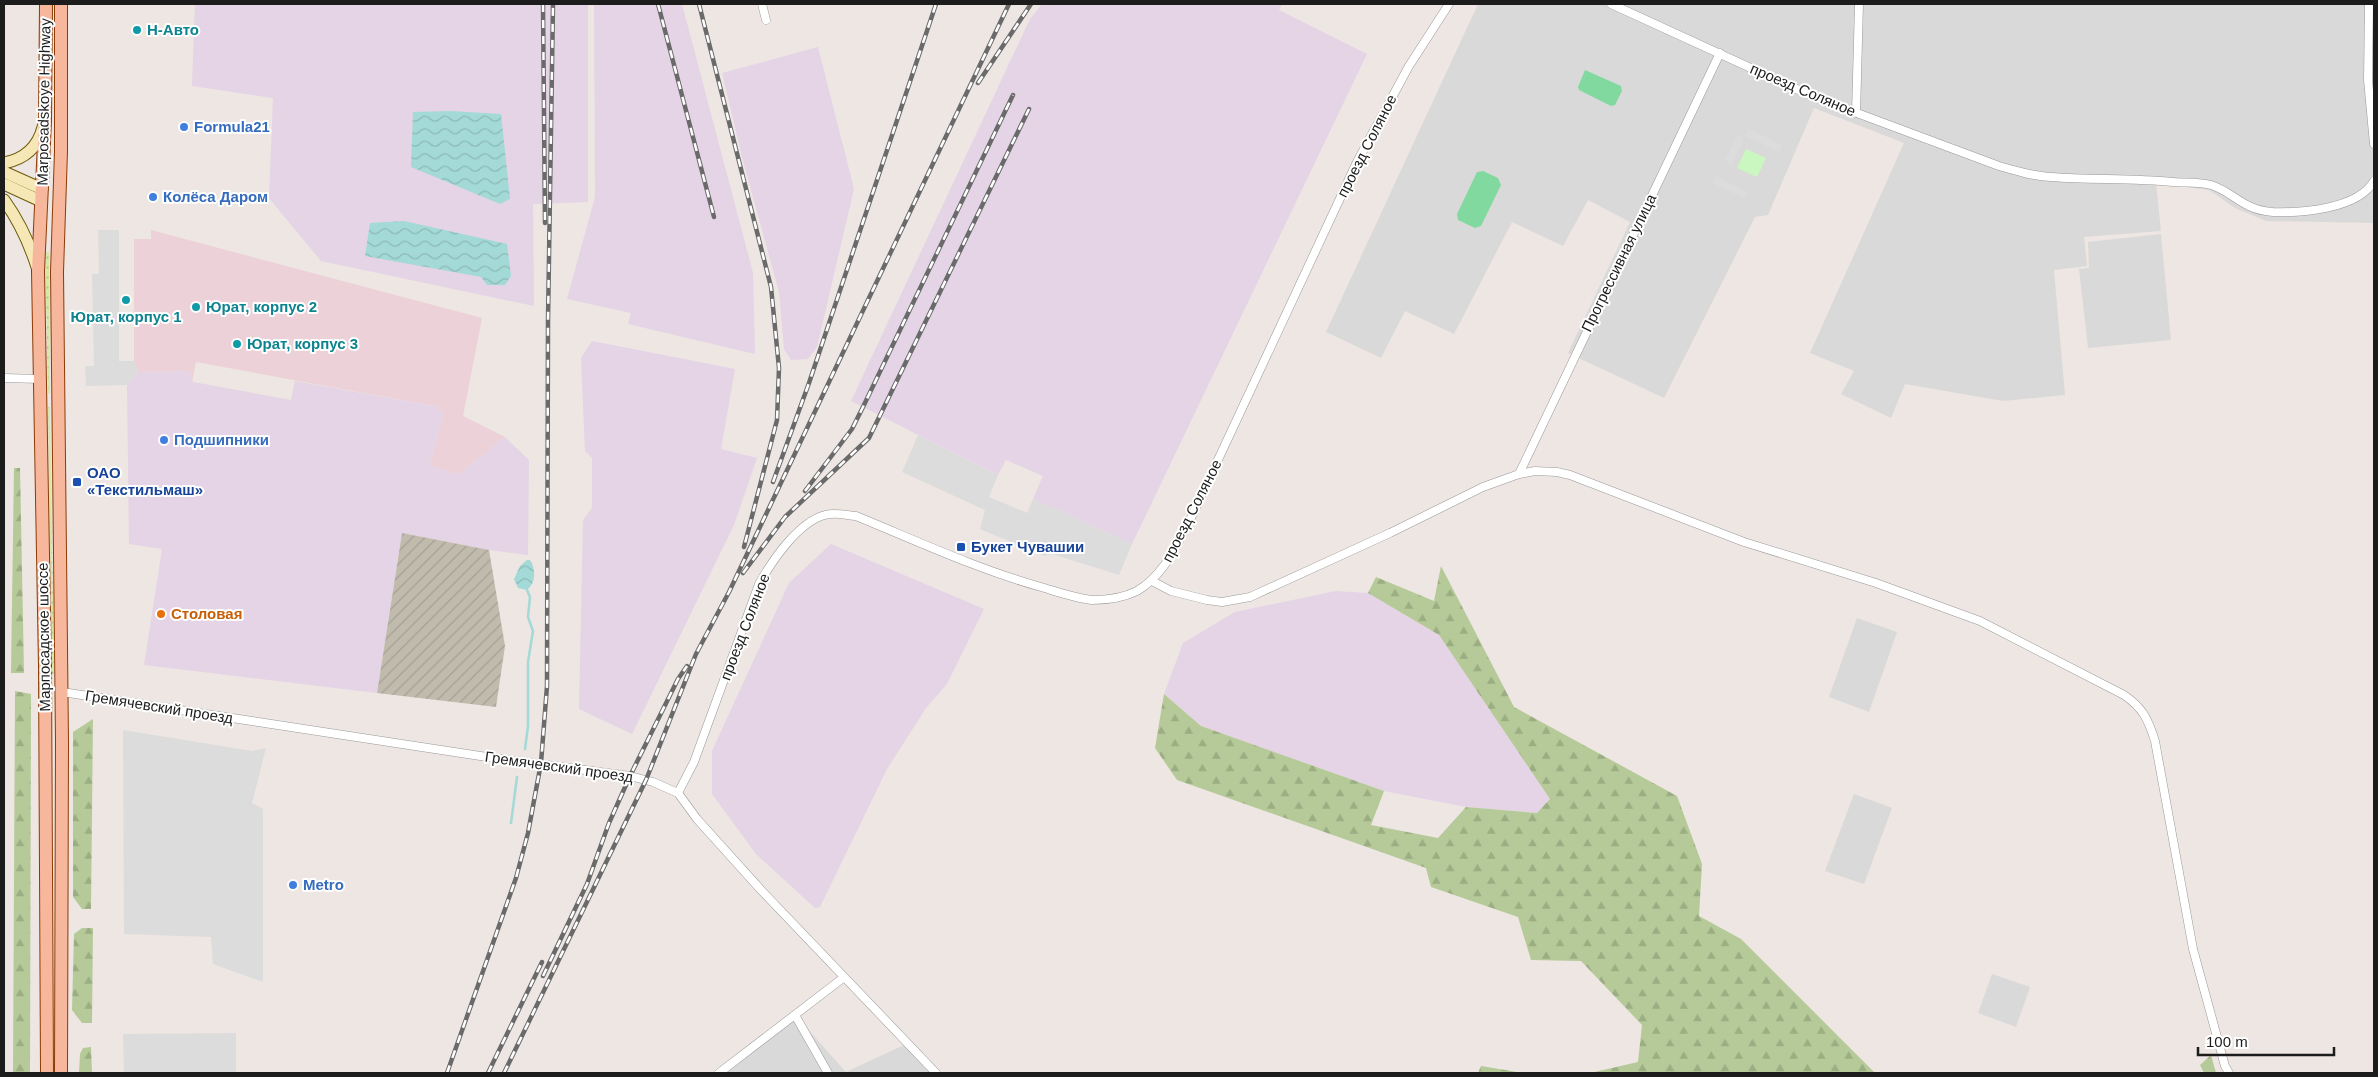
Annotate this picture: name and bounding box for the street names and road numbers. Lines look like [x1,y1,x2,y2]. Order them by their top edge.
street label: Marposadskoye Highway [34,18,53,186]
street label: проезд Соляное [1748,60,1859,119]
street label: проезд Соляное [1333,92,1400,200]
street label: Прогрессивная улица [1578,191,1660,334]
street label: проезд Соляное [1158,457,1225,565]
street label: Марпосадское шоссе [34,562,53,712]
street label: проезд Соляное [716,571,773,683]
street label: Гремячевский проезд [84,686,234,727]
street label: Гремячевский проезд [484,748,635,785]

